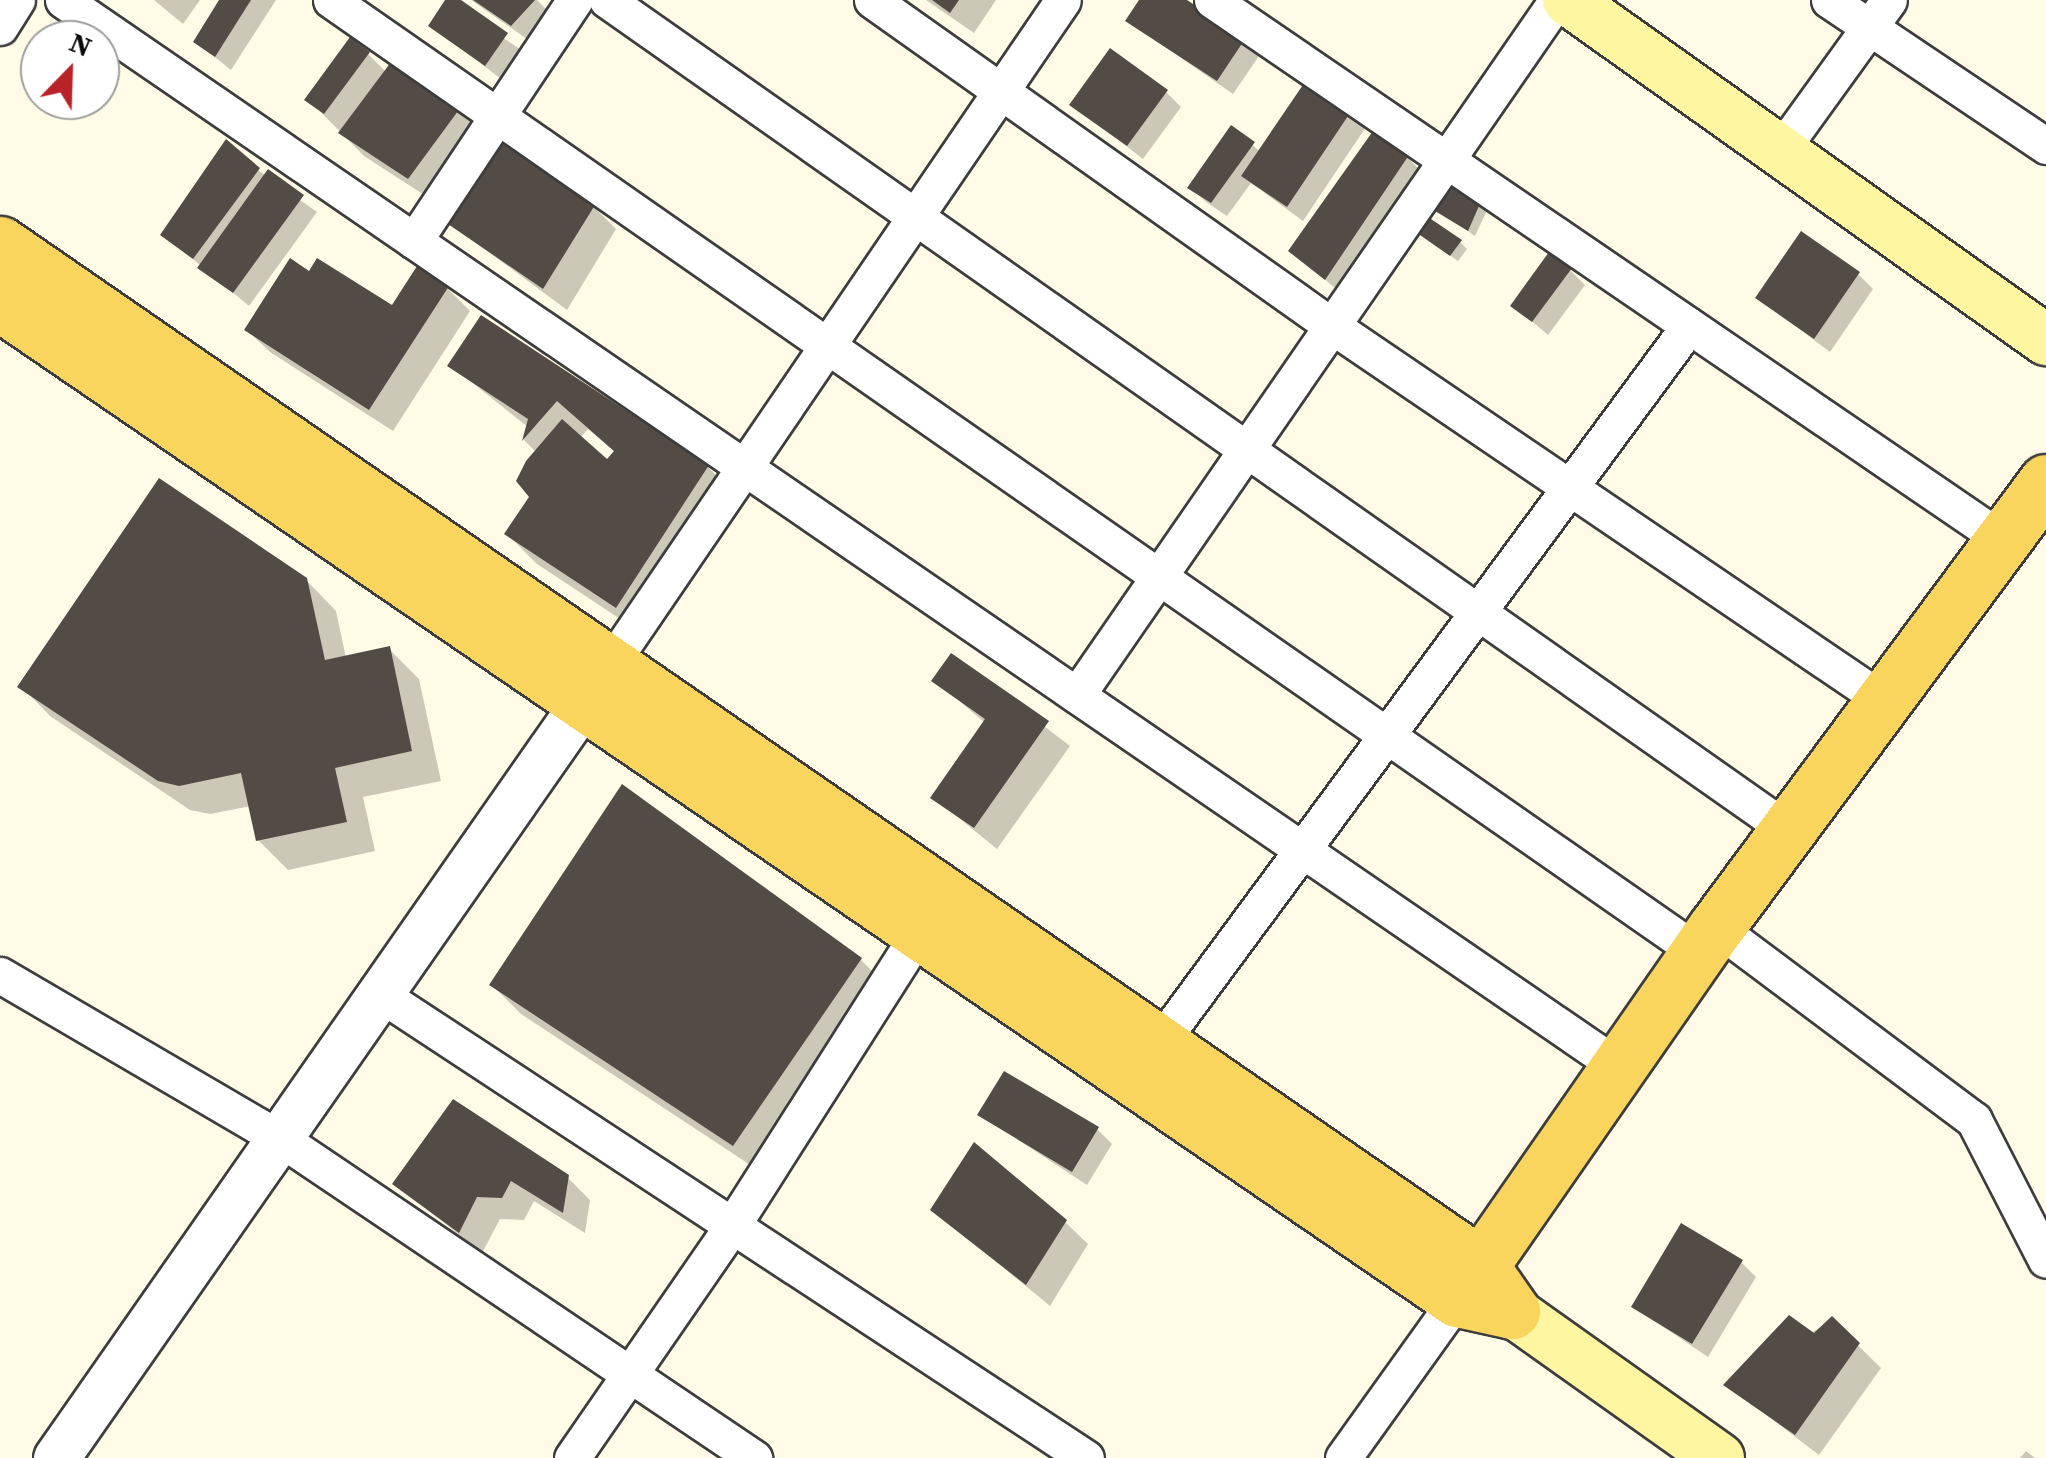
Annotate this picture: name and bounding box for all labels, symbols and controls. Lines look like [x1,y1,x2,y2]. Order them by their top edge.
north arrow [20,20,120,120]
text: N [64,23,98,66]

